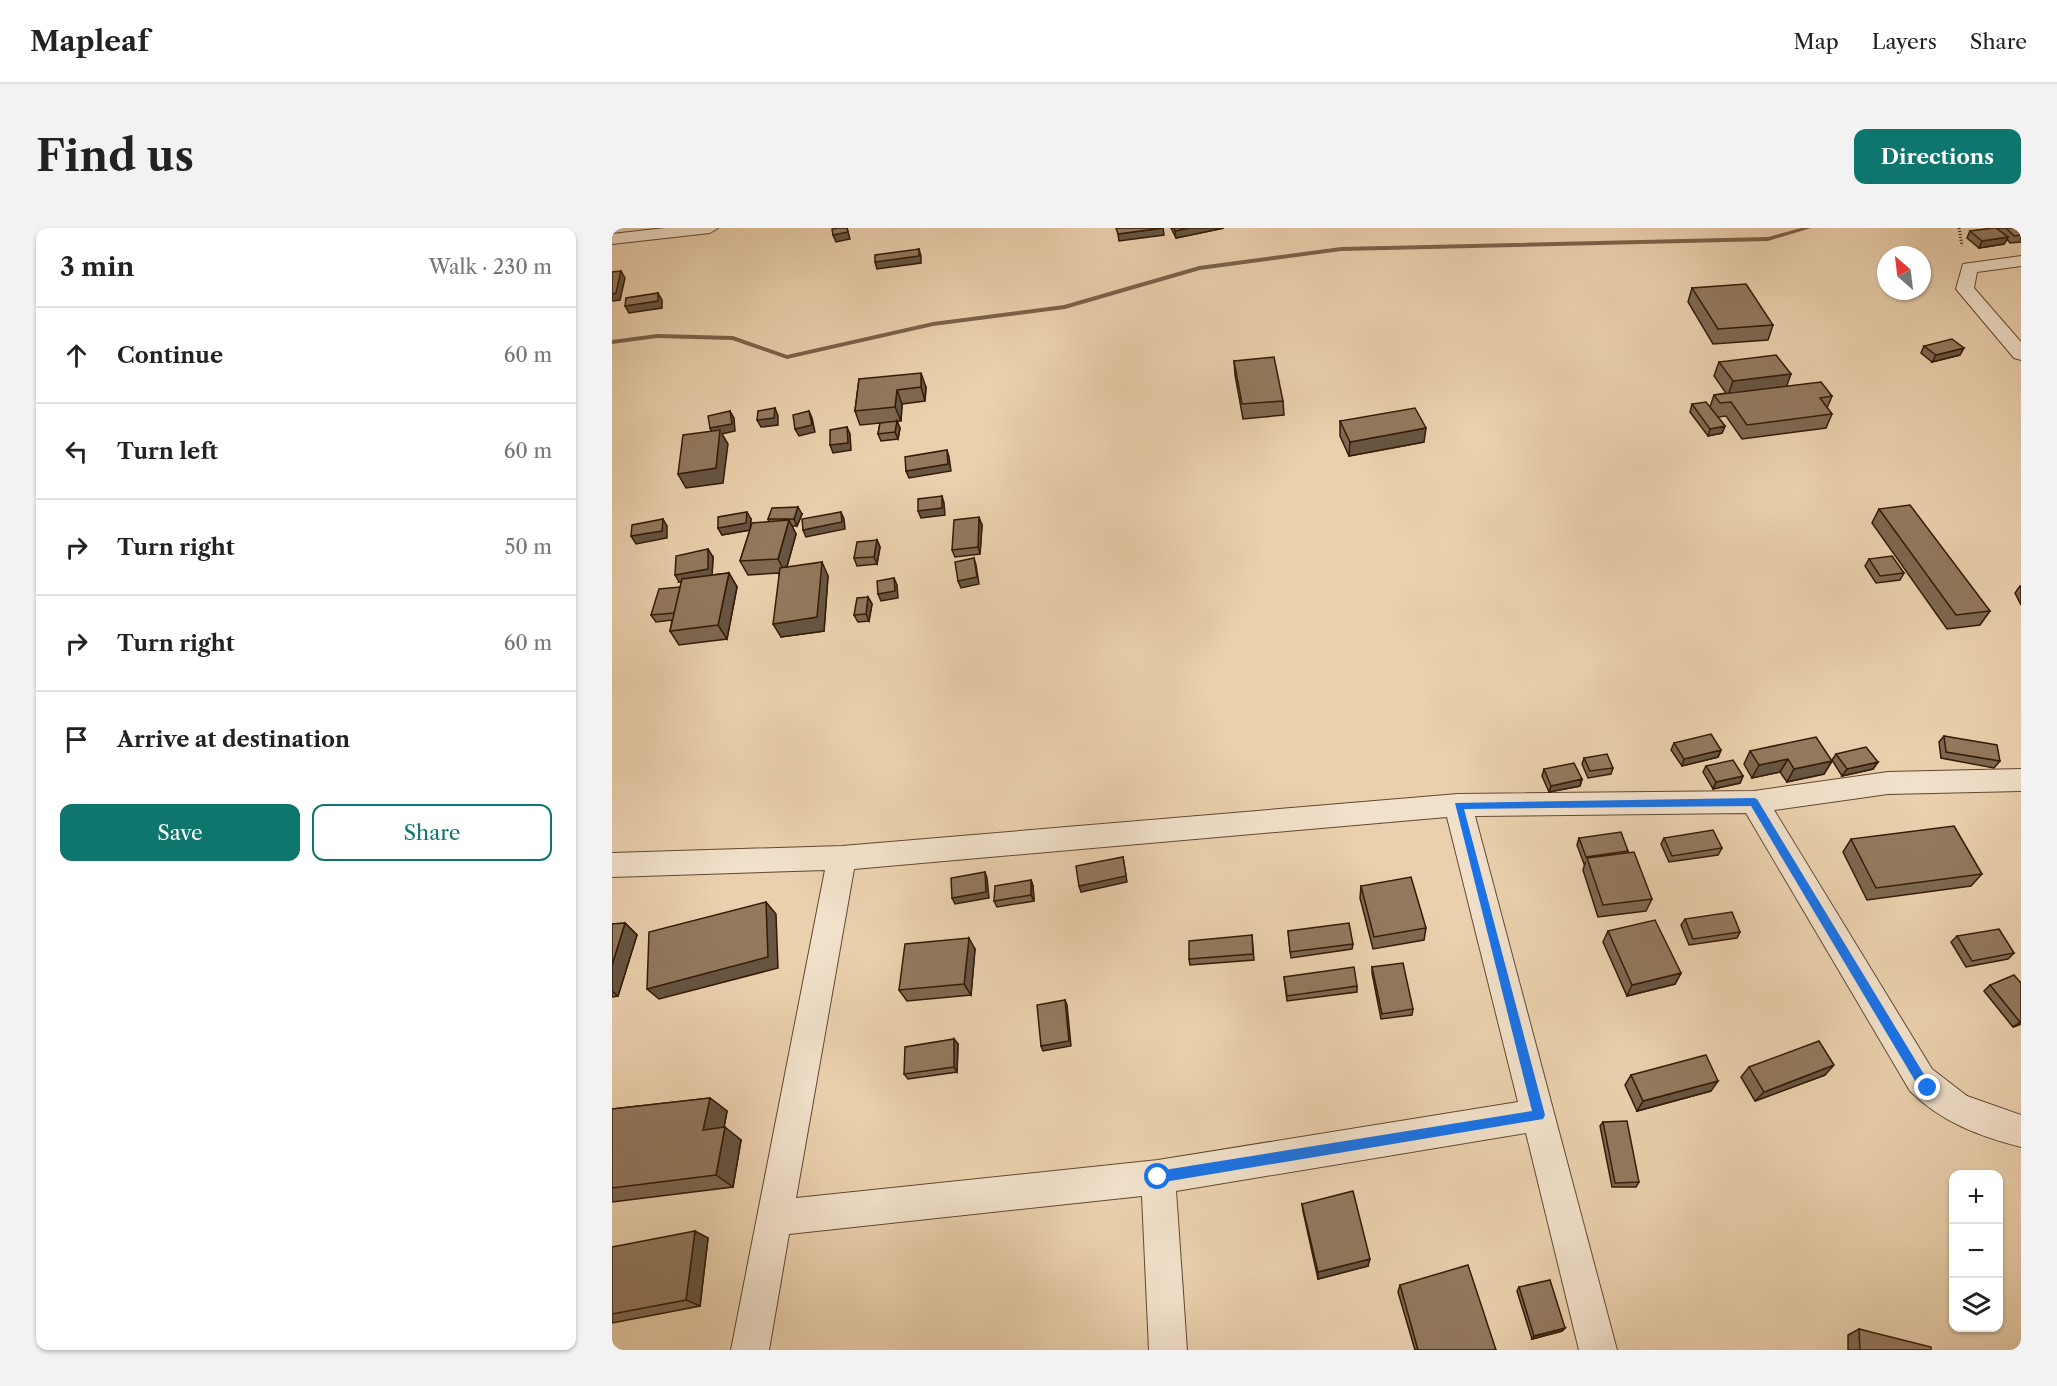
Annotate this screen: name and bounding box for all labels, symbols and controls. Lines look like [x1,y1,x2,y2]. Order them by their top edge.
text: Mapleaf [30,24,149,58]
text: Map [1794,29,1839,54]
text: Layers [1872,29,1937,54]
text: Share [1970,29,2027,54]
button: Directions [1854,129,2021,184]
text: Find us [36,130,194,182]
north arrow [1877,246,1931,300]
text: 3 min [60,251,134,283]
text: Walk · 230 m [429,255,552,279]
icon: ahead [60,339,93,372]
text: Continue [117,342,223,369]
text: 60 m [504,343,552,367]
icon: left [60,435,93,468]
text: Turn left [117,438,218,465]
text: 60 m [504,439,552,463]
icon: right [60,531,93,564]
text: Turn right [117,534,235,561]
text: 50 m [505,535,552,559]
icon: right [60,627,93,660]
text: Turn right [117,630,235,657]
text: 60 m [504,631,552,655]
icon: arrive [60,723,93,756]
text: Arrive at destination [117,726,350,753]
button: Save [60,804,300,861]
button: Share [312,804,552,861]
route end [1914,1074,1940,1100]
route start [1144,1163,1170,1189]
map controls [1949,1170,2003,1332]
button: + [1949,1170,2003,1224]
button: − [1949,1224,2003,1278]
button: layers [1949,1278,2003,1332]

